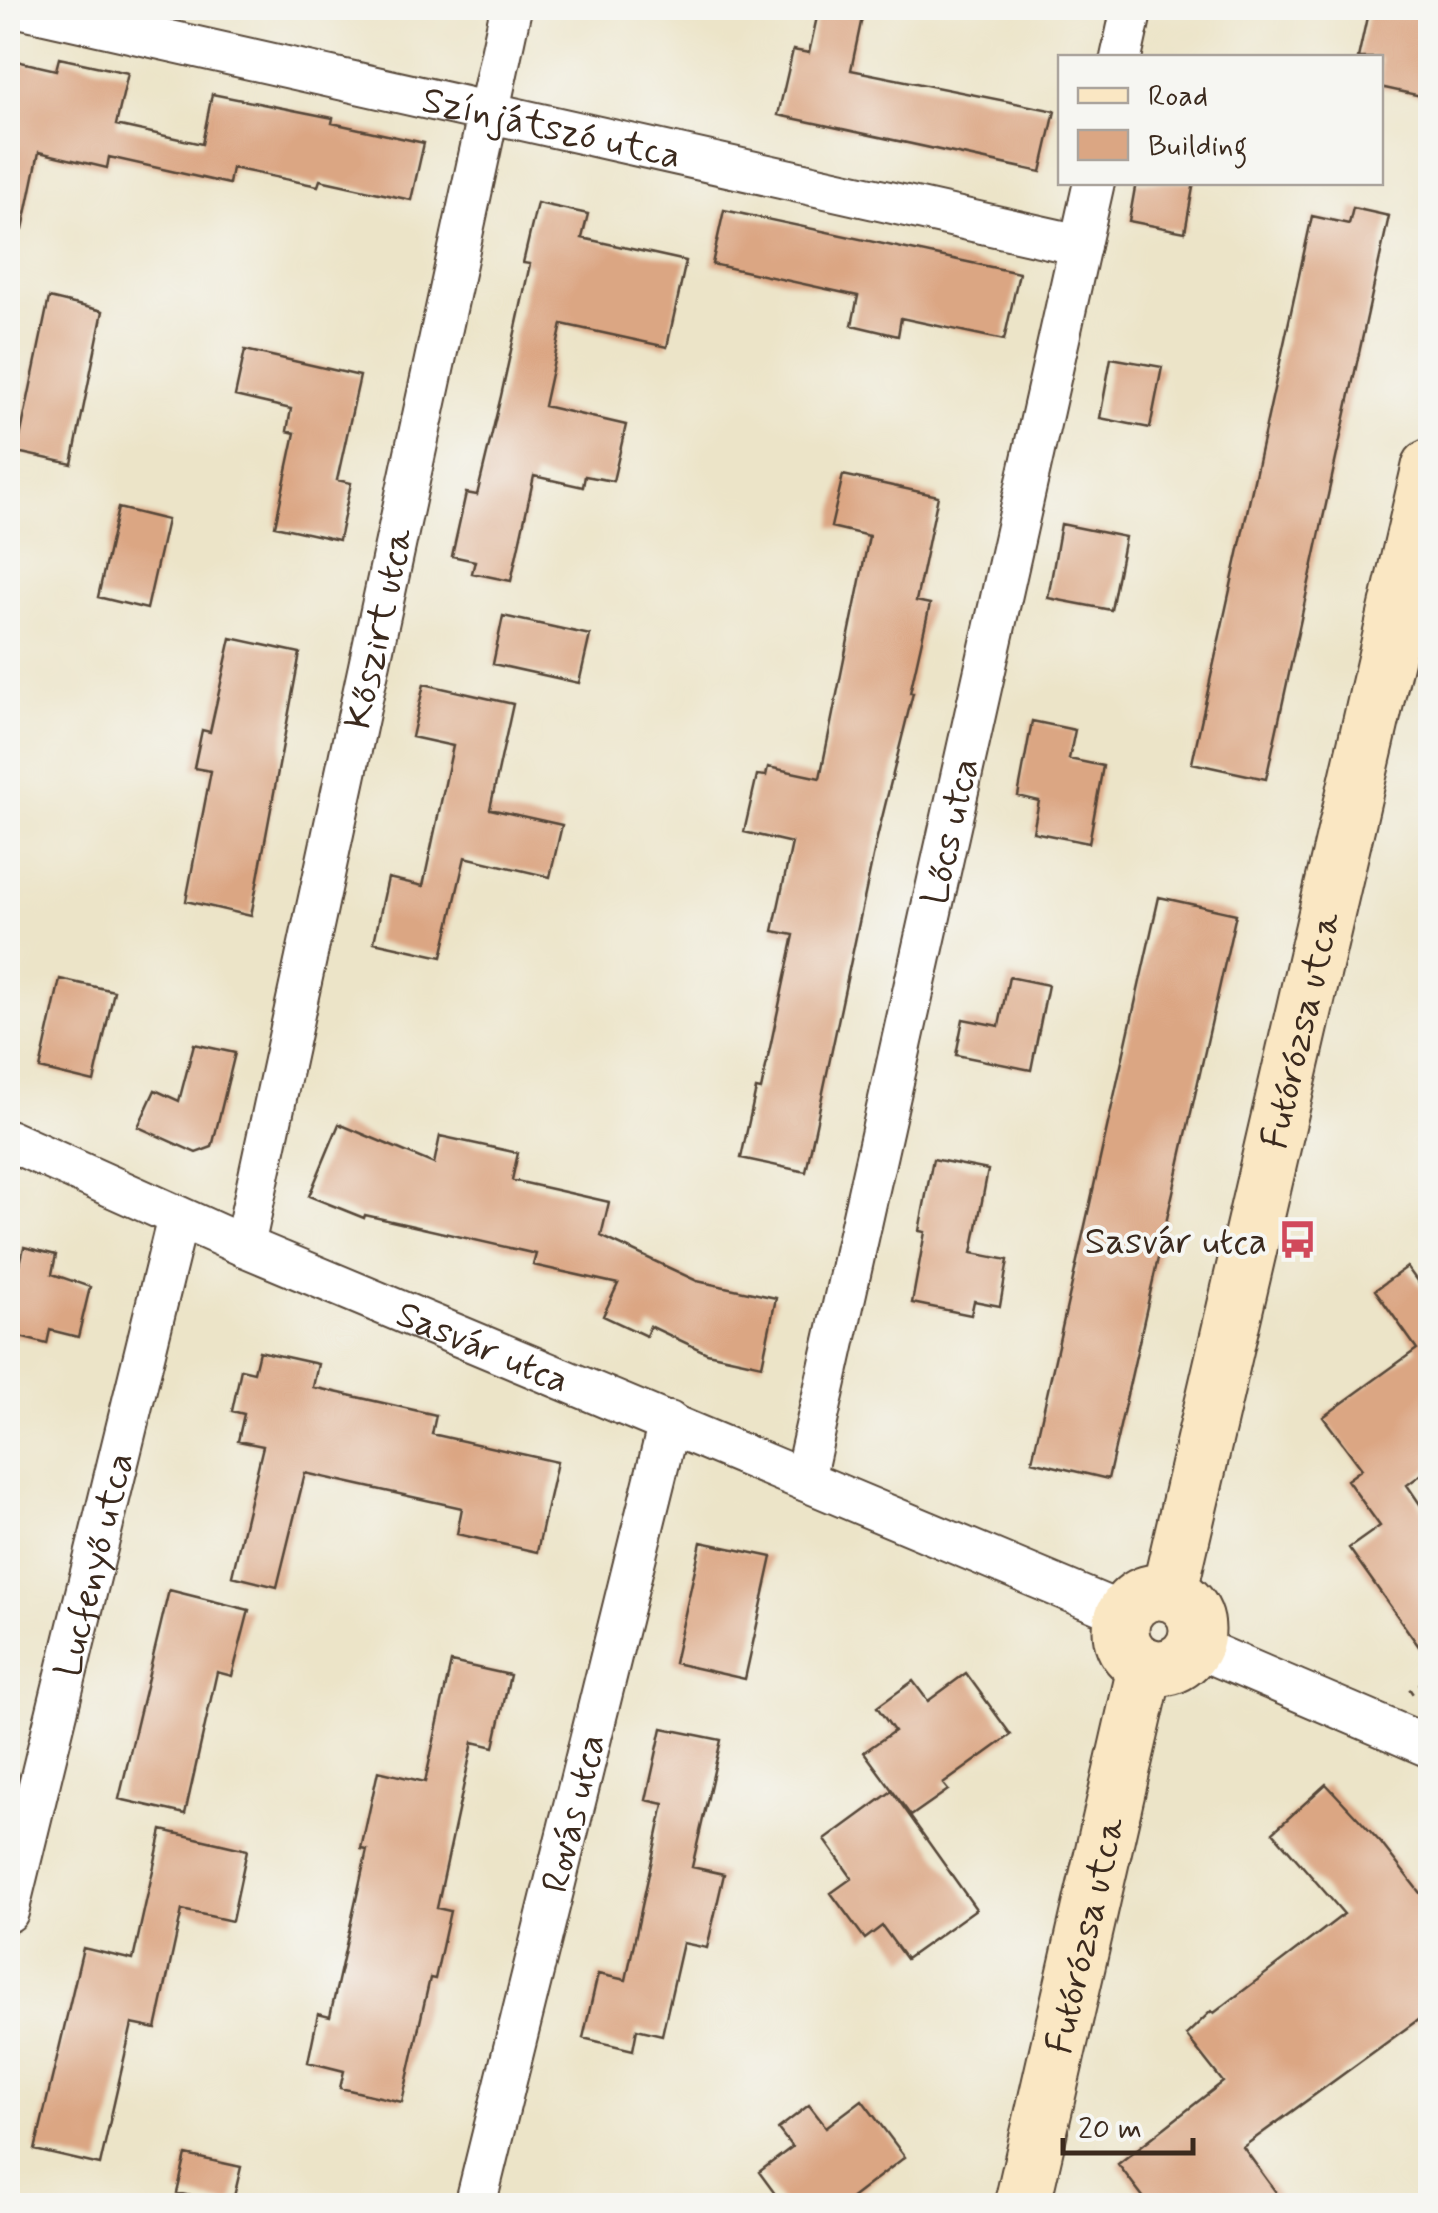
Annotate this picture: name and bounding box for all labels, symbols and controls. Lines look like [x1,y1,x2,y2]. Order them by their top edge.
legend [1058,55,1383,185]
street label: Színjátszó utca [417,76,685,182]
text: Road [1148,77,1208,116]
text: Building [1148,127,1247,169]
street label: Kőszirt utca [334,524,425,734]
street label: Lőcs utca [911,753,992,910]
street label: Futórózsa utca [1251,907,1353,1154]
place label: Sasvár utca [1084,1218,1267,1267]
bus stop icon: Sasvár utca [1276,1219,1318,1261]
street label: Sasvár utca [389,1290,576,1406]
street label: Lucfenyő utca [44,1448,147,1682]
street label: Rovás utca [532,1729,618,1898]
street label: Futórózsa utca [1036,1812,1137,2059]
scale bar [1063,2093,1193,2155]
text: 20 m [1078,2110,1142,2149]

